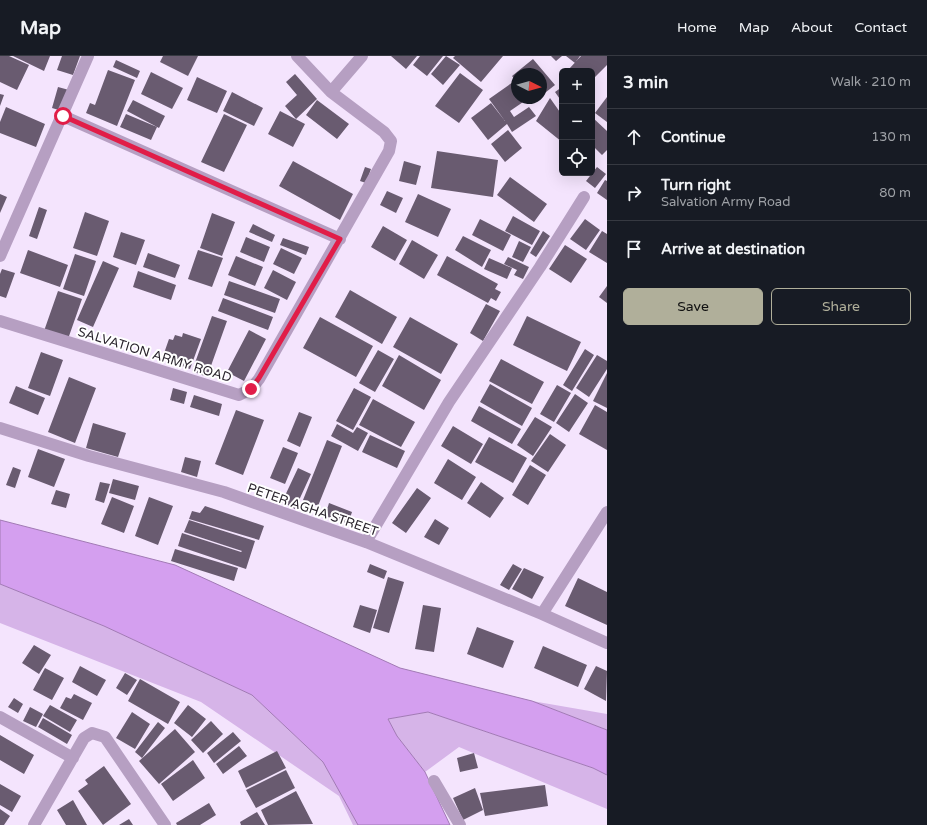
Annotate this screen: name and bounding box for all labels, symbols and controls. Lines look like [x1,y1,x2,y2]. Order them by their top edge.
text: Map [20,17,61,39]
text: Home [677,19,717,36]
text: Map [739,19,769,36]
text: About [791,19,833,36]
text: Contact [855,19,907,36]
north arrow [511,68,547,104]
map controls [559,68,595,176]
button: + [559,68,595,104]
text: 3 min [623,72,668,93]
text: Walk · 210 m [831,74,911,90]
button: − [559,104,595,140]
route start [54,107,72,125]
icon: ahead [623,126,645,148]
text: Continue [661,128,725,146]
text: 130 m [871,129,911,145]
button: locate [559,140,595,176]
text: Turn right [661,176,731,194]
icon: right [623,182,645,204]
text: 80 m [879,185,911,201]
text: Salvation Army Road [661,194,790,210]
icon: arrive [623,238,645,260]
text: Arrive at destination [661,240,805,258]
button: Save [623,288,763,325]
button: Share [771,288,911,325]
street label: SALVATION ARMY ROAD [76,324,234,386]
route end [242,380,260,398]
street label: PETER AGHA STREET [245,480,380,540]

